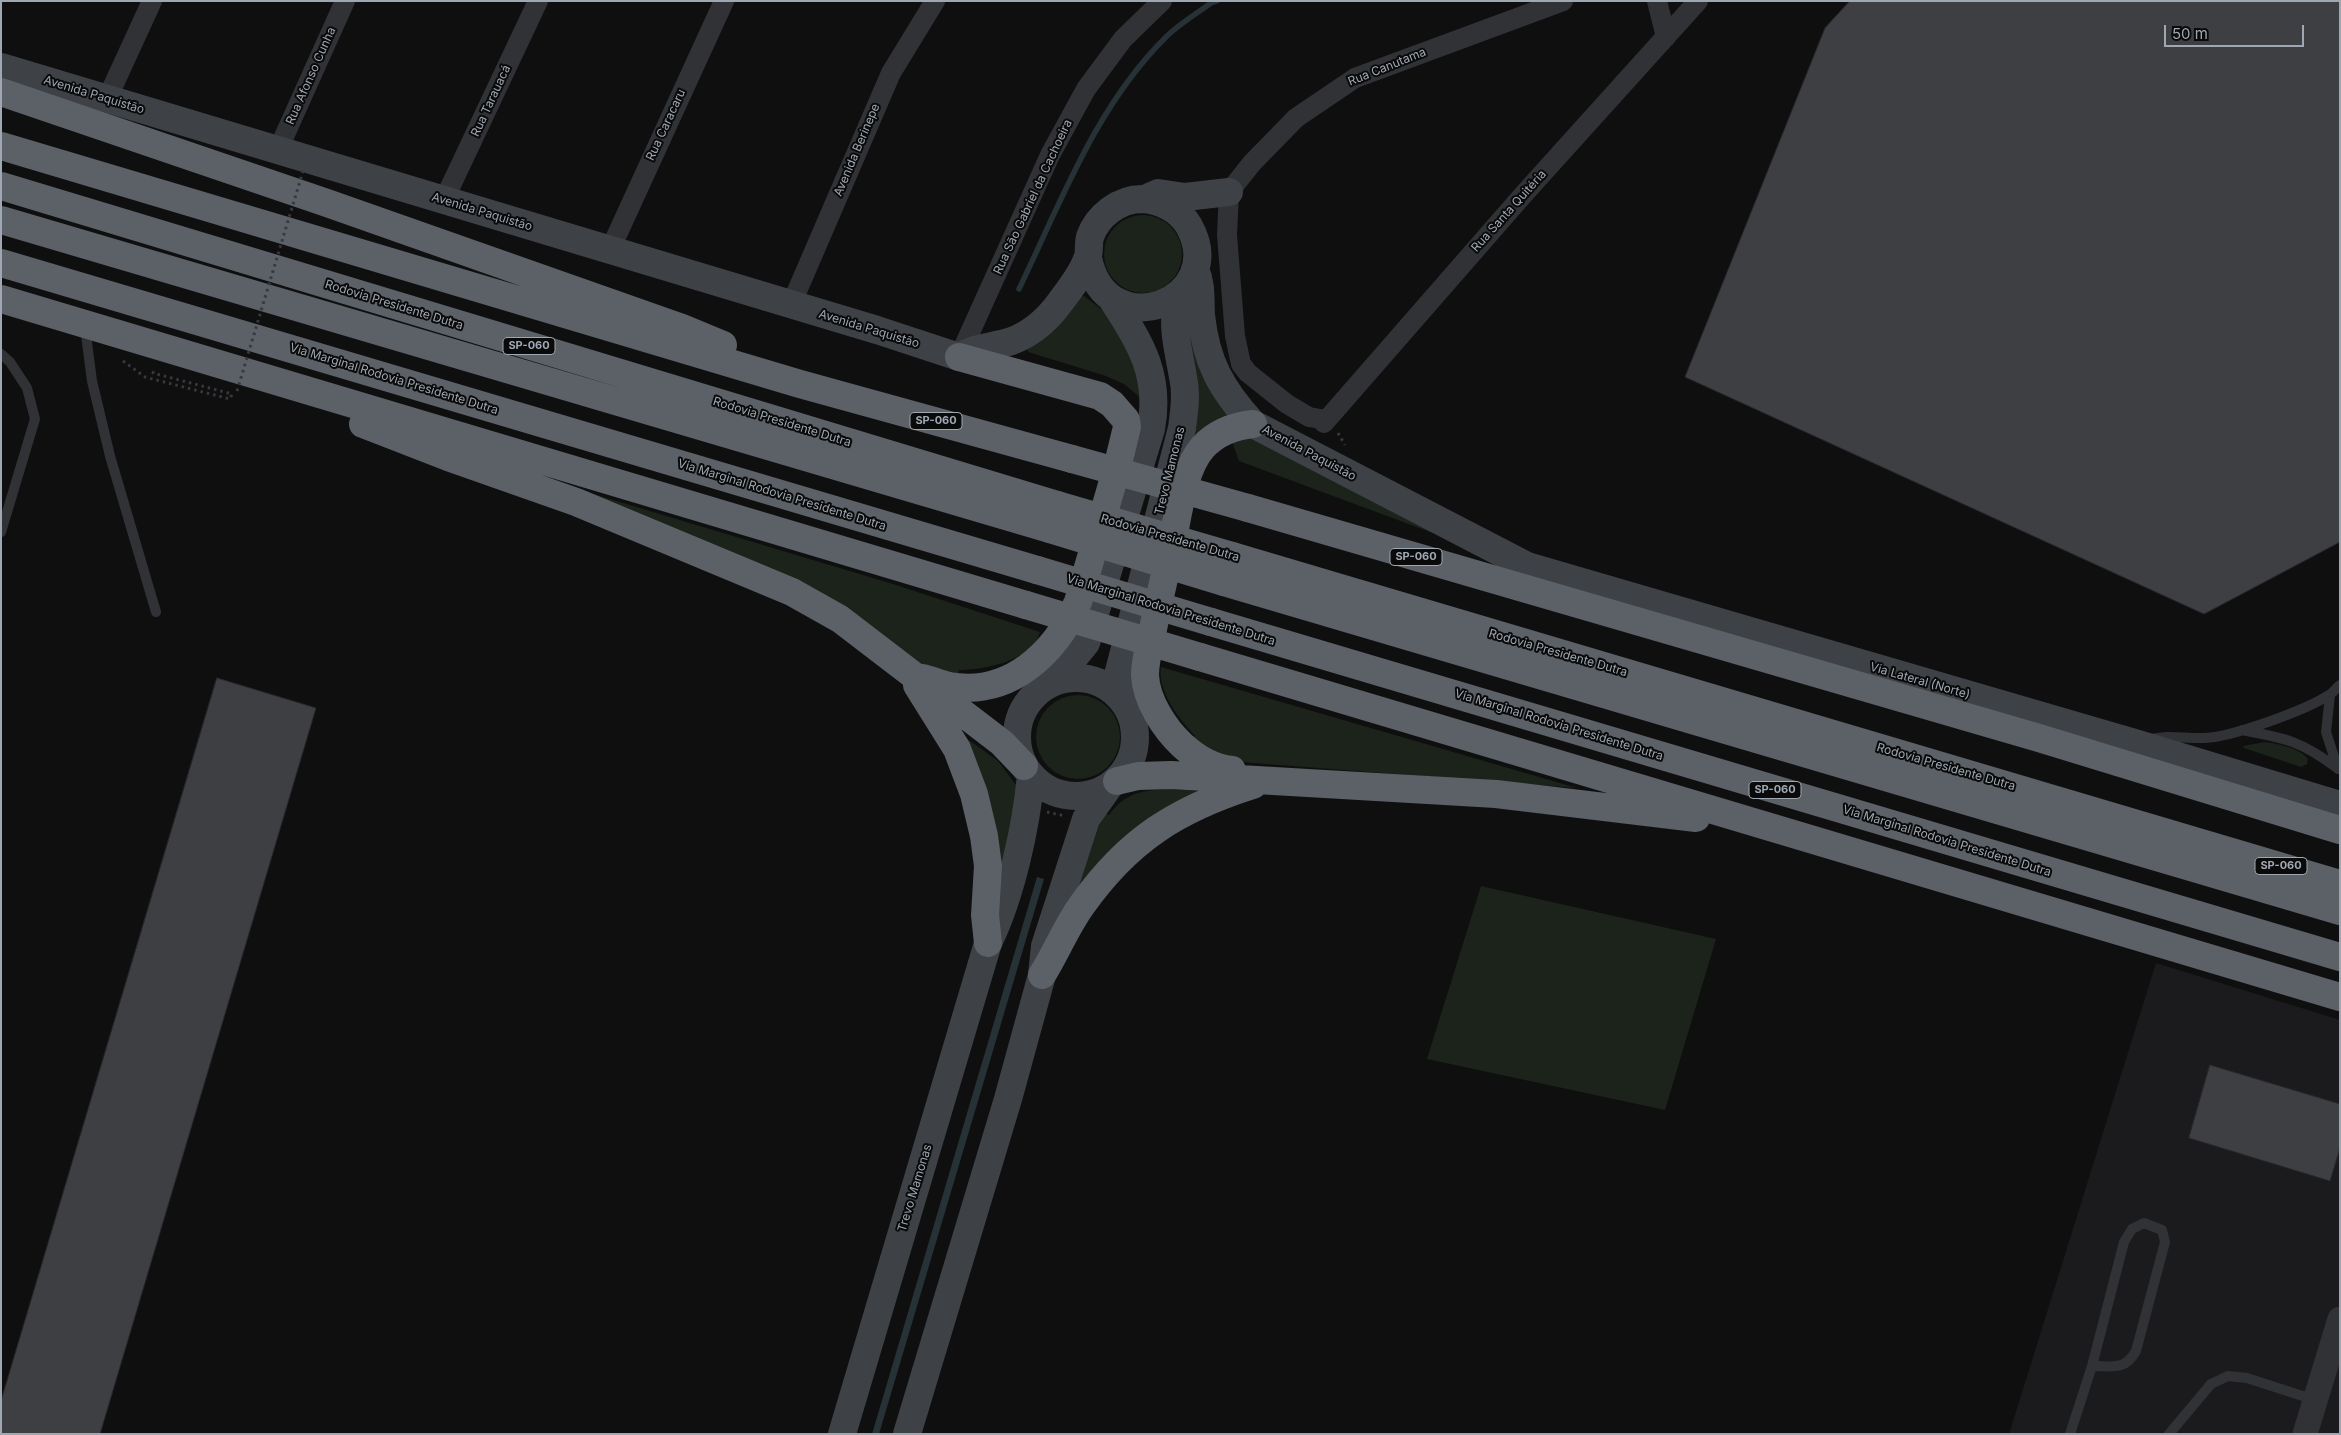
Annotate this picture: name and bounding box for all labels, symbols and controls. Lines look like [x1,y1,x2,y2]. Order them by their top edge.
scale bar [2166,15,2306,47]
text: 50 m [2172,24,2208,43]
street label: Rua Afonso Cunha [283,25,339,127]
street label: Rua Canutama [1346,45,1428,89]
street label: Rua Tarauacá [468,63,514,139]
street label: Avenida Paquistão [42,73,146,117]
street label: Rua Caracaru [643,87,689,163]
street label: Avenida Berinepe [831,101,883,199]
street label: Rua São Gabriel da Cachoeira [991,117,1075,277]
street label: Rua Santa Quitéria [1469,167,1549,255]
street label: Avenida Paquistão [430,190,534,234]
street label: Rodovia Presidente Dutra [323,277,465,333]
street label: Avenida Paquistão [817,307,921,351]
road number: SP-060 [503,338,555,354]
street label: Via Marginal Rodovia Presidente Dutra [288,340,500,418]
street label: Rodovia Presidente Dutra [711,394,853,450]
road number: SP-060 [910,412,962,430]
street label: Avenida Paquistão [1260,422,1358,484]
street label: Trevo Mamonas [1152,425,1188,517]
street label: Via Marginal Rodovia Presidente Dutra [676,456,888,534]
street label: Rodovia Presidente Dutra [1099,511,1241,565]
road number: SP-060 [1390,548,1442,566]
street label: Via Marginal Rodovia Presidente Dutra [1065,571,1277,649]
street label: Rodovia Presidente Dutra [1487,626,1629,680]
street label: Via Lateral (Norte) [1868,660,1972,702]
street label: Via Marginal Rodovia Presidente Dutra [1453,686,1665,764]
street label: Rodovia Presidente Dutra [1875,740,2017,794]
road number: SP-060 [1749,782,1801,798]
street label: Via Marginal Rodovia Presidente Dutra [1841,802,2053,880]
road number: SP-060 [2255,858,2307,874]
street label: Trevo Mamonas [895,1143,935,1233]

